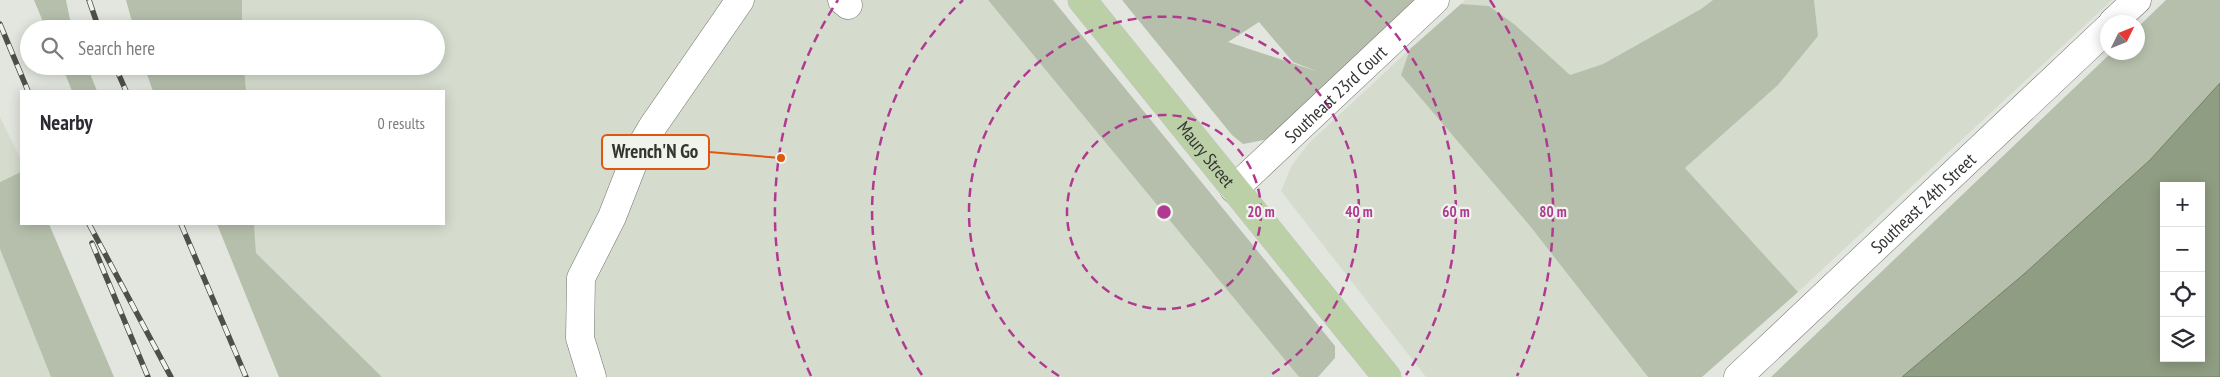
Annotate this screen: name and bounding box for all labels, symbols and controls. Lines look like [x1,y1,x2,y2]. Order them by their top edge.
north arrow [2100,15,2145,60]
search box [20,20,445,75]
icon: search [38,34,66,62]
text: Search here [78,36,155,60]
street label: Southeast 23rd Court [1279,40,1391,147]
text: Nearby [40,109,93,136]
text: 0 results [378,113,425,133]
street label: Maury Street [1173,116,1240,192]
callout: Wrench'N Go [602,135,709,169]
text: Wrench'N Go [611,139,698,163]
street label: Southeast 24th Street [1865,148,1980,258]
map controls [2160,182,2205,362]
button: + [2160,182,2205,227]
text: 20 m [1247,202,1275,221]
text: 40 m [1345,202,1373,221]
text: 60 m [1442,202,1470,221]
text: 80 m [1539,202,1567,221]
centre of rings [1155,203,1173,221]
button: − [2160,227,2205,272]
button: locate [2160,272,2205,317]
button: layers [2160,317,2205,362]

